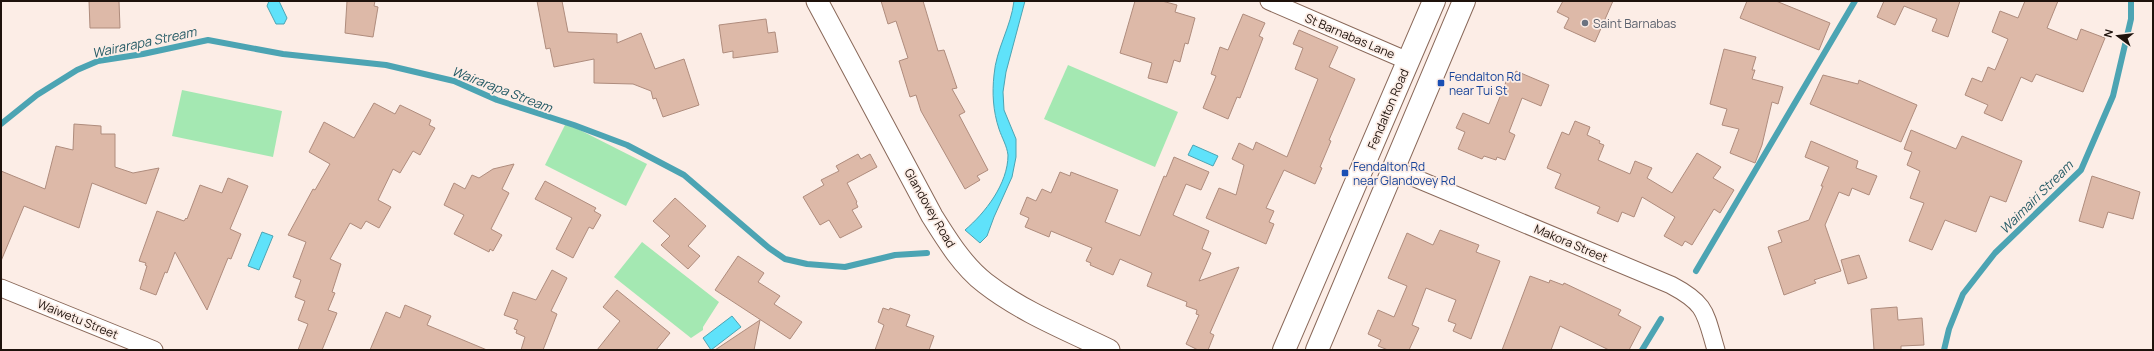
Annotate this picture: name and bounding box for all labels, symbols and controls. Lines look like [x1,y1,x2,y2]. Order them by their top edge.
street label: St Barnabas Lane [1302,9,1398,63]
place label: Saint Barnabas [1593,15,1676,32]
north arrow [2098,16,2138,56]
marker: Saint Barnabas [1580,18,1590,28]
water label: Wairarapa Stream [90,22,199,62]
text: N [2100,27,2116,39]
water label: Wairarapa Stream [449,62,556,117]
street label: Fendalton Road [1363,66,1413,152]
place label: Fendalton Rd near Tui St [1449,68,1521,99]
marker: Fendalton Rd near Tui St [1436,78,1446,88]
water label: Waimairi Stream [1995,156,2077,238]
place label: Fendalton Rd near Glandovey Rd [1353,158,1456,189]
street label: Glandovey Road [900,165,960,251]
marker: Fendalton Rd near Glandovey Rd [1340,168,1350,178]
street label: Makora Street [1532,220,1610,266]
street label: Waiwetu Street [35,295,121,343]

